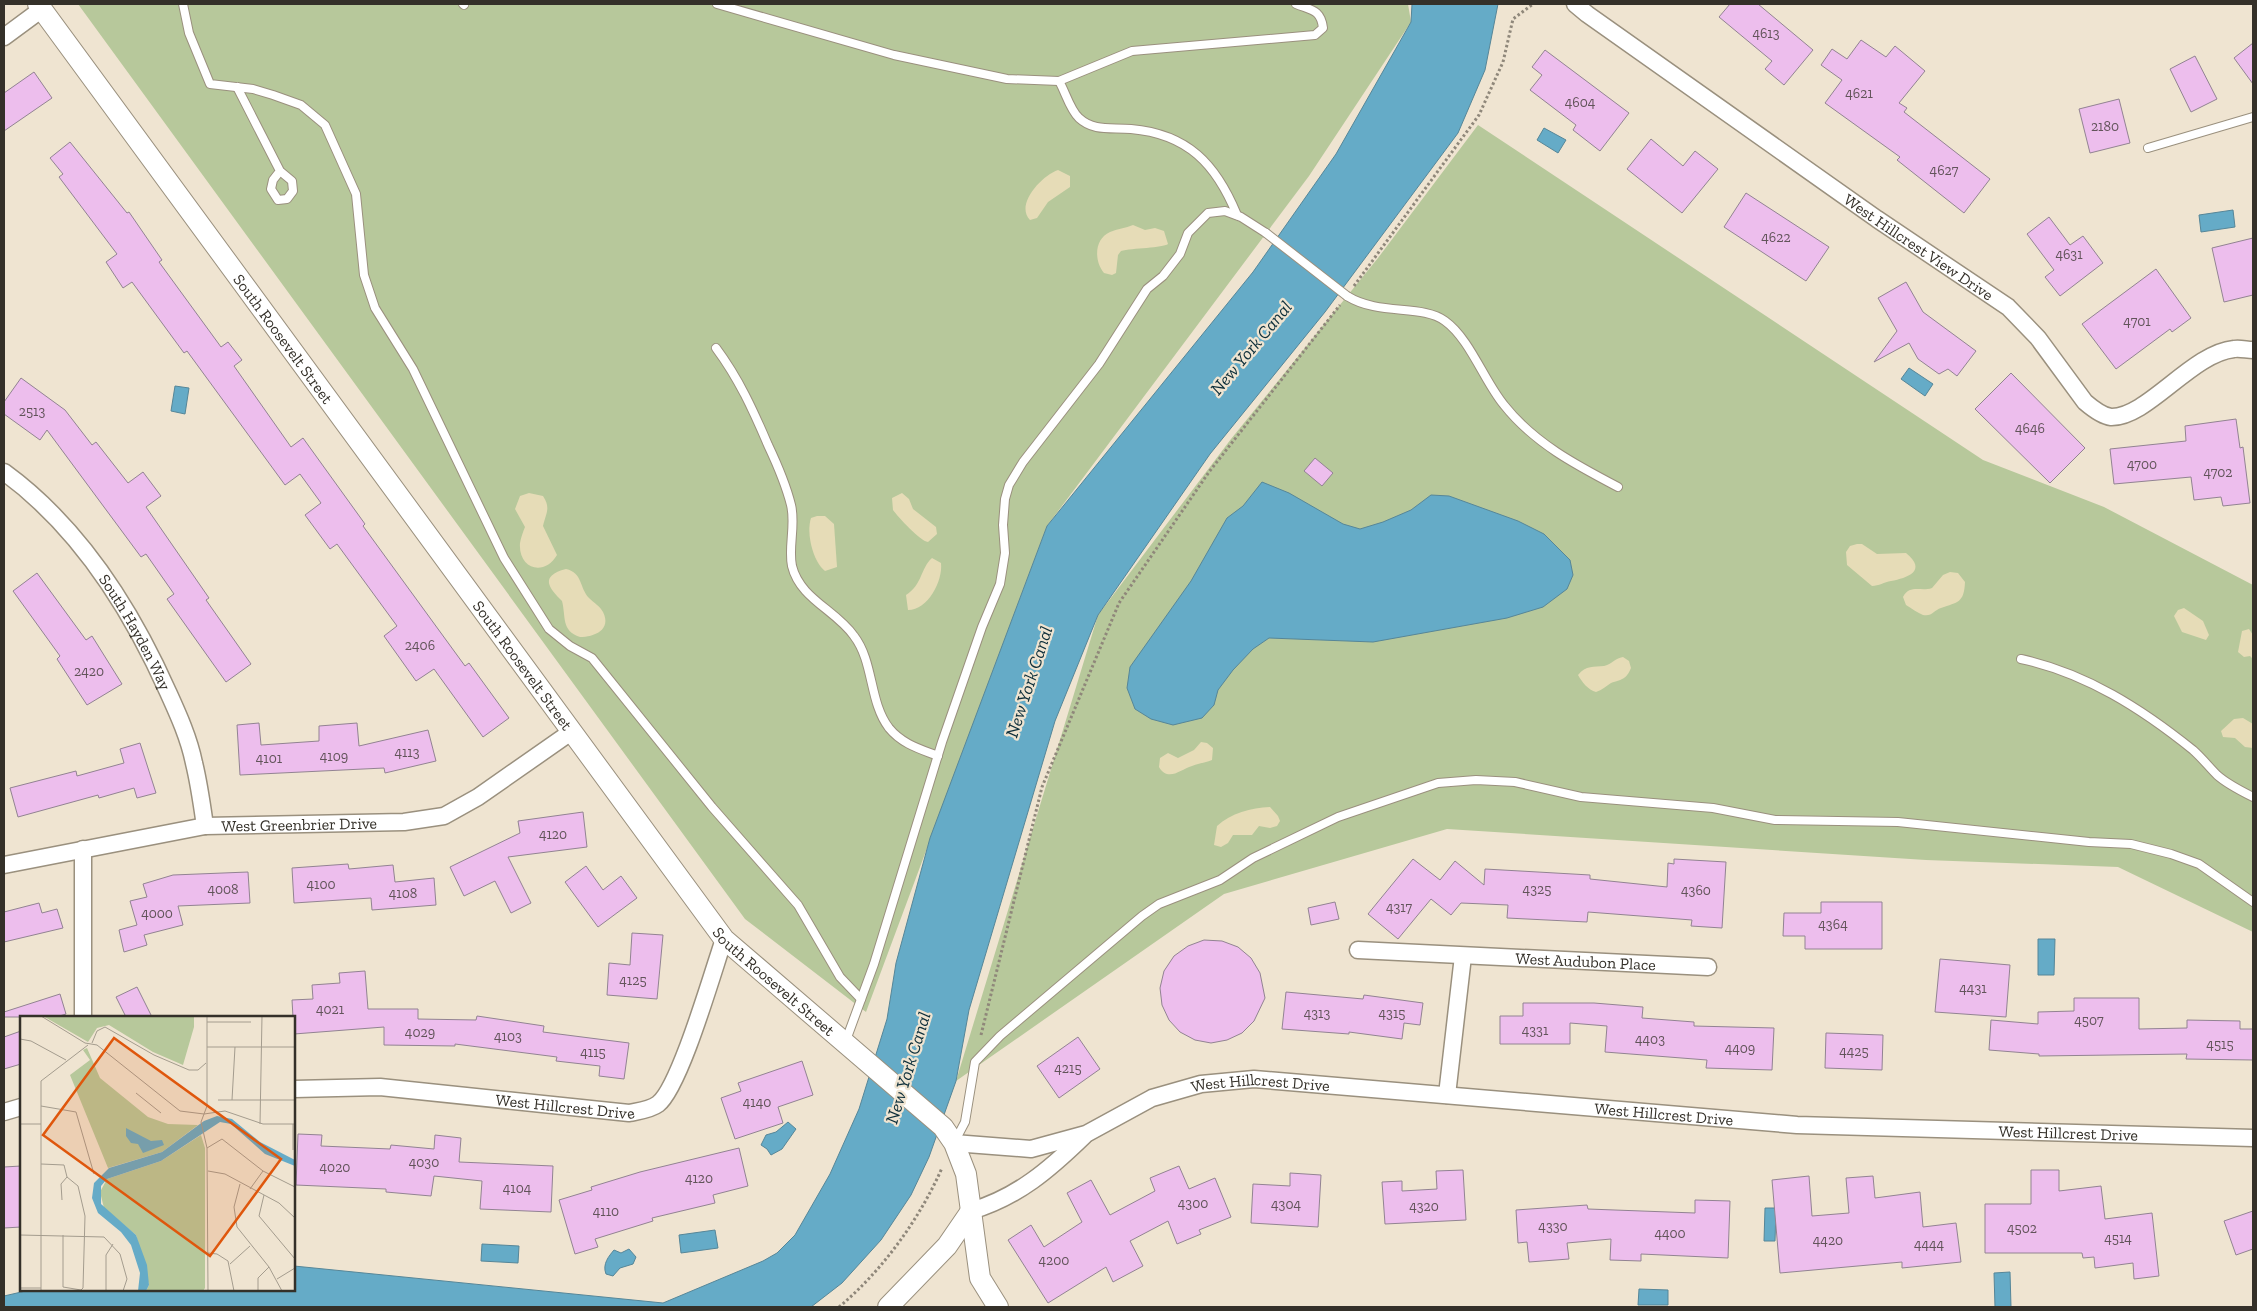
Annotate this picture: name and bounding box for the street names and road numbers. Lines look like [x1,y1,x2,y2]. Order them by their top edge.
street label: West Hillcrest View Drive [1841,189,1997,304]
street label: South Roosevelt Street [230,270,337,407]
street label: South Hayden Way [95,570,176,694]
street label: South Roosevelt Street [469,597,577,734]
street label: West Greenbrier Drive [221,813,377,835]
street label: South Roosevelt Street [709,923,839,1040]
street label: West Audubon Place [1515,948,1656,974]
street label: West Hillcrest Drive [1189,1070,1331,1096]
street label: West Hillcrest Drive [495,1090,636,1123]
street label: West Hillcrest Drive [1594,1098,1734,1129]
street label: West Hillcrest Drive [1998,1121,2138,1144]

